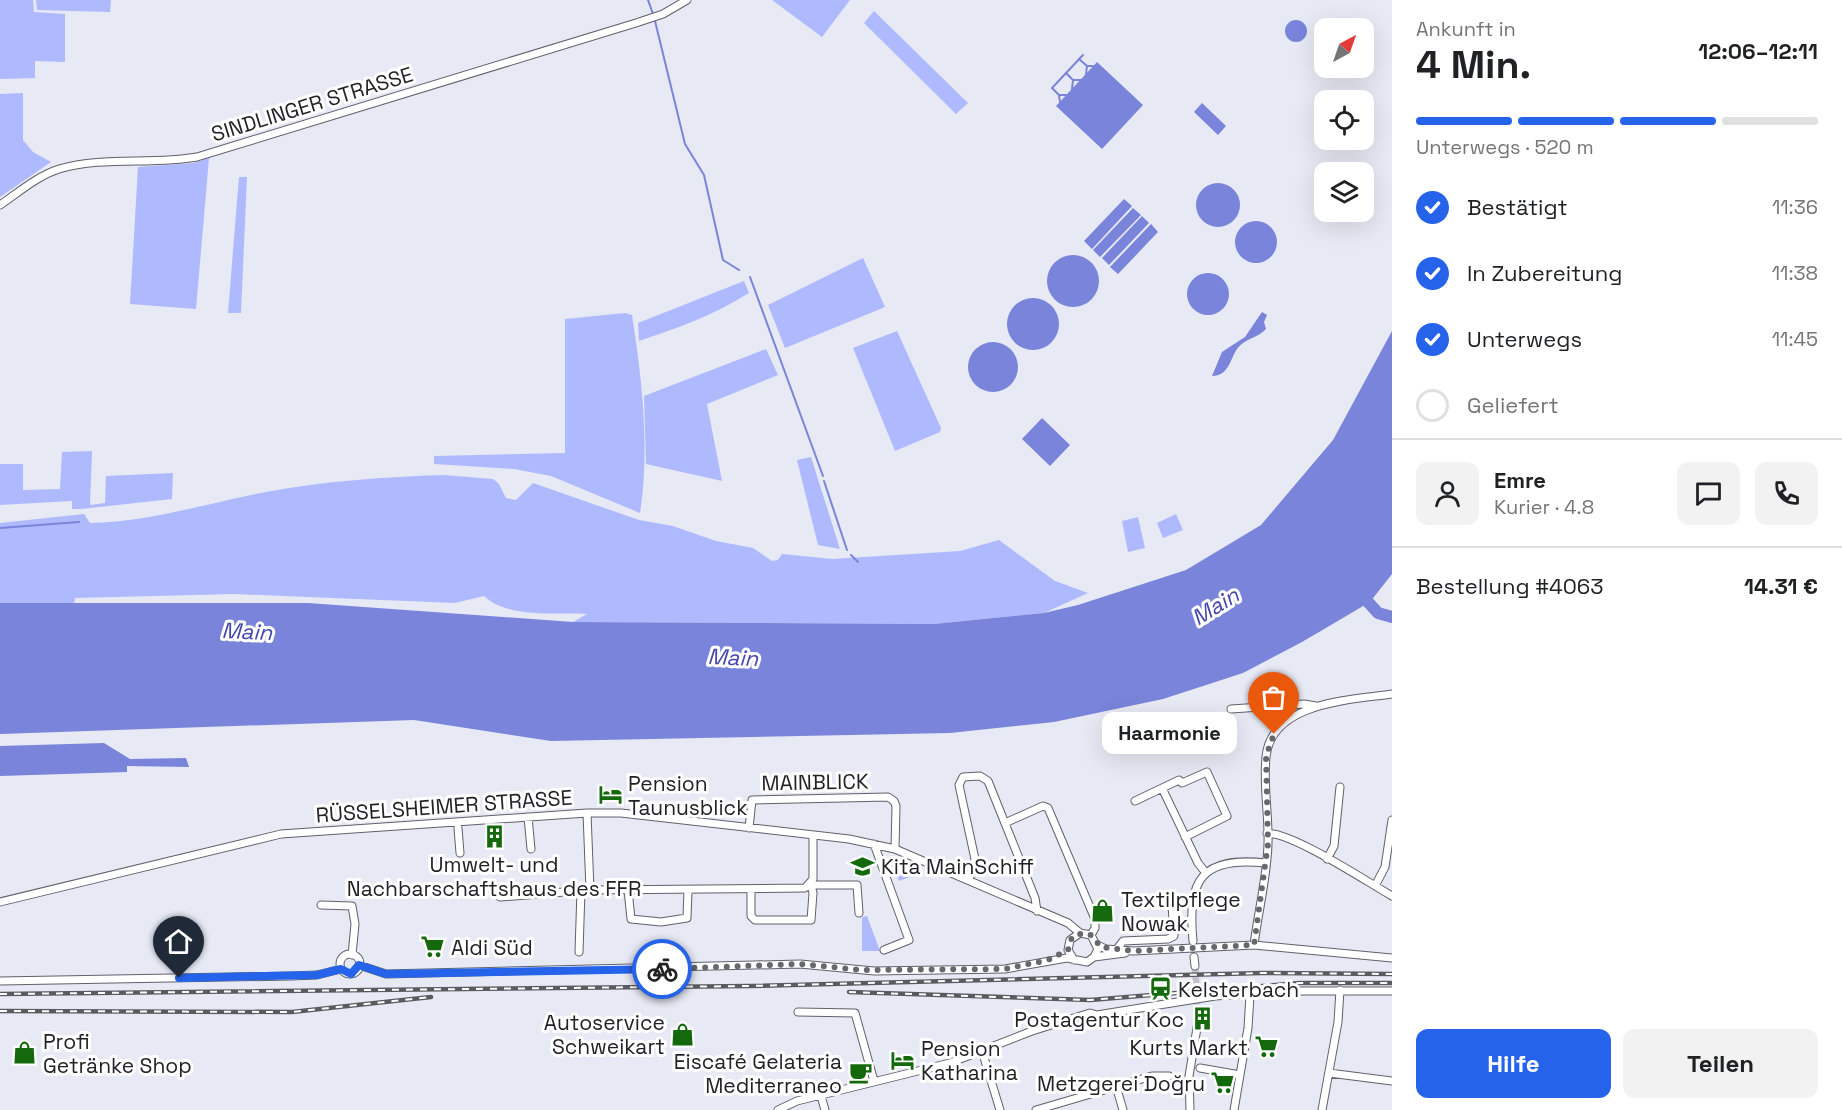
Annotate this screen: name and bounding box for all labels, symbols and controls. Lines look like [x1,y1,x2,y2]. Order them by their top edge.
text: Ankunft in [1416,16,1516,42]
north arrow [1314,18,1374,78]
map controls [1314,18,1374,222]
text: 12:06–12:11 [1698,37,1818,65]
text: 4 Min. [1416,40,1531,89]
street label: SINDLINGER STRASSE [208,60,416,148]
button: locate [1314,90,1374,150]
text: Unterwegs · 520 m [1416,134,1594,160]
button: layers [1314,162,1374,222]
icon: check [1416,191,1449,224]
text: Bestätigt [1467,193,1568,221]
text: 11:36 [1772,194,1818,220]
icon: check [1416,257,1449,290]
text: In Zubereitung [1467,259,1622,287]
text: 11:38 [1772,260,1818,286]
icon: check [1416,323,1449,356]
text: Unterwegs [1467,325,1582,353]
text: 11:45 [1772,326,1818,352]
text: Geliefert [1467,391,1559,419]
button: person [1416,462,1479,525]
button: chat [1677,462,1740,525]
button: phone [1755,462,1818,525]
text: Emre [1494,466,1546,494]
text: Kurier · 4.8 [1494,494,1594,520]
text: Bestellung #4063 [1416,572,1604,600]
text: 14.31 € [1744,572,1818,600]
water label: Main [1186,580,1244,631]
water label: Main [221,616,273,646]
water label: Main [707,642,759,672]
pin [1248,672,1299,734]
icon: bag [1257,681,1290,714]
callout: Haarmonie [1103,713,1238,755]
text: Haarmonie [1118,720,1221,746]
street label: MAINBLICK [761,768,869,796]
place label: Pension Taunusblick [628,770,747,821]
hotel icon: Pension Taunusblick [597,782,623,808]
street label: RÜSSELSHEIMER STRASSE [315,784,573,828]
building icon: Umwelt- und Nachbarschaftshaus des FFR [481,823,507,849]
place label: Umwelt- und Nachbarschaftshaus des FFR [347,851,641,902]
school or university icon: Kita MainSchiff [850,853,876,879]
place label: Kita MainSchiff [881,853,1034,880]
place label: Textilpflege Nowak [1121,886,1241,937]
shop icon: Textilpflege Nowak [1090,898,1116,924]
pin [153,916,204,978]
icon: home [162,925,195,958]
supermarket icon: Aldi Süd [420,934,446,960]
place label: Aldi Süd [451,934,533,961]
courier [632,939,692,999]
icon: bike [646,953,679,986]
station icon: Kelsterbach [1147,976,1173,1002]
place label: Kelsterbach [1178,976,1299,1003]
place label: Postagentur Koc [1014,1006,1184,1033]
building icon: Postagentur Koc [1189,1006,1215,1032]
place label: Autoservice Schweikart [544,1009,665,1060]
shop icon: Autoservice Schweikart [670,1021,696,1047]
place label: Profi Getränke Shop [43,1028,192,1079]
button: Hilfe [1416,1029,1611,1098]
button: Teilen [1623,1029,1818,1098]
place label: Kurts Markt [1129,1034,1248,1061]
supermarket icon: Kurts Markt [1253,1034,1279,1060]
place label: Pension Katharina [921,1035,1018,1086]
shop icon: Profi Getränke Shop [12,1040,38,1066]
hotel icon: Pension Katharina [890,1047,916,1073]
place label: Eiscafé Gelateria Mediterraneo [674,1048,842,1099]
cafe icon: Eiscafé Gelateria Mediterraneo [847,1060,873,1086]
place label: Metzgerei Doğru [1037,1070,1205,1097]
supermarket icon: Metzgerei Doğru [1210,1070,1236,1096]

